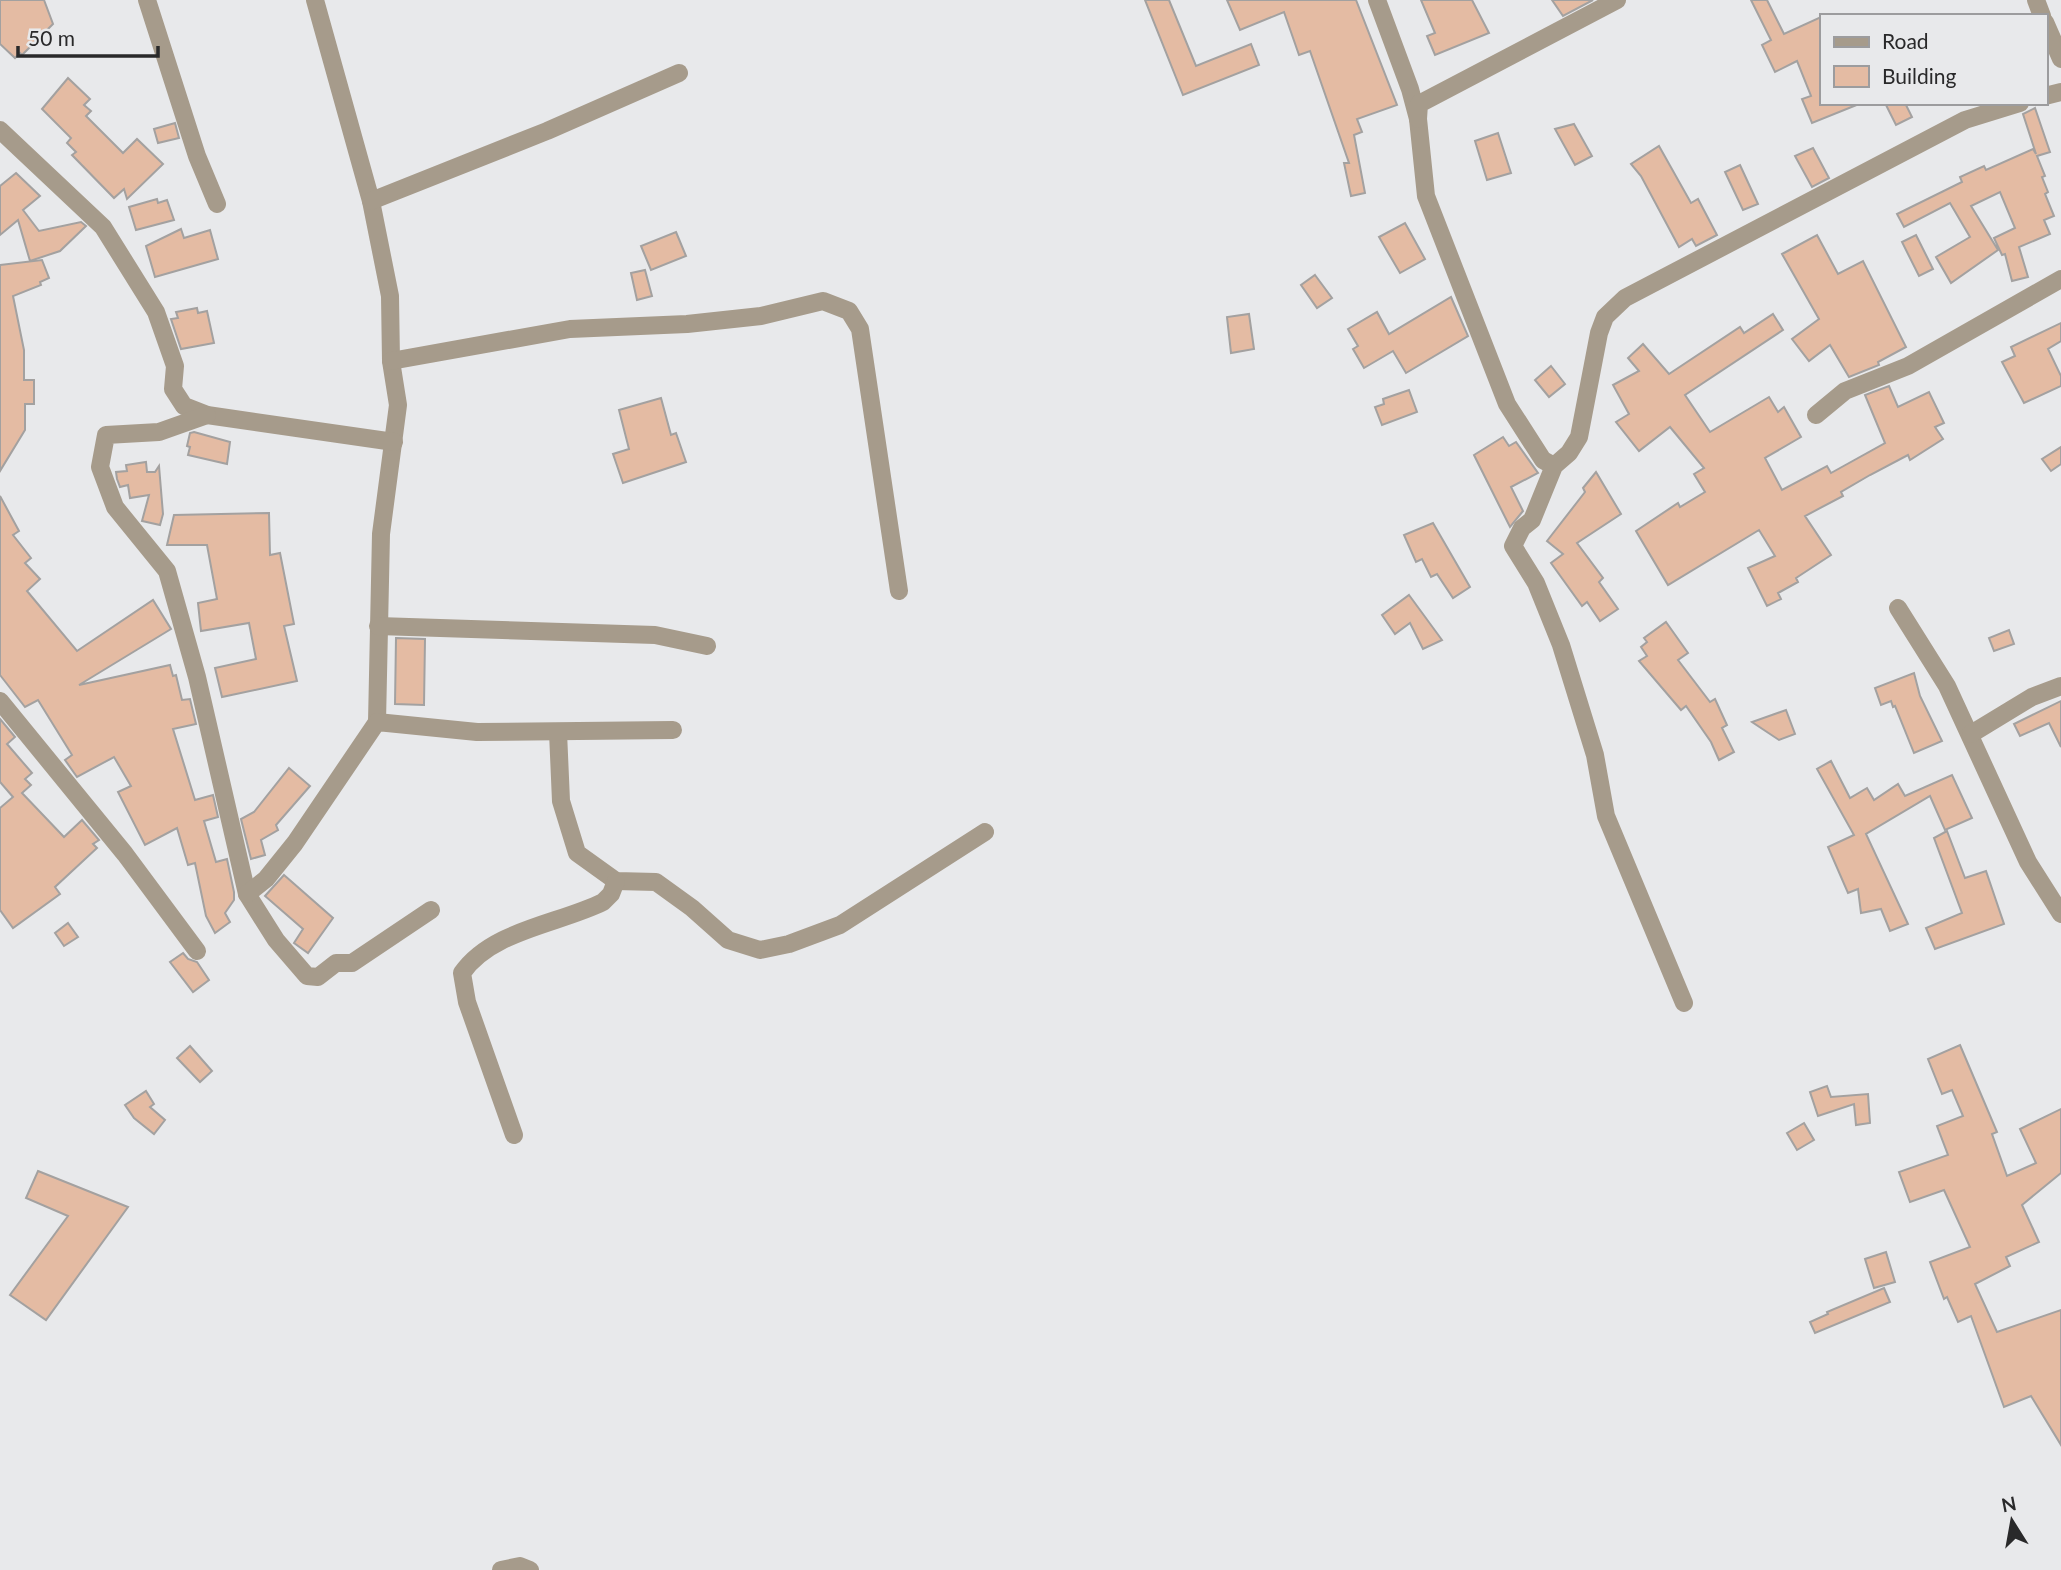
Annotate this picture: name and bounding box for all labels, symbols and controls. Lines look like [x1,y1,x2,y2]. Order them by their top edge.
scale bar [18,14,158,58]
legend [1820,14,2047,105]
text: 50 m [28,25,75,50]
text: Road [1882,28,1929,53]
text: Building [1882,63,1957,88]
north arrow [1977,1486,2047,1556]
text: N [1999,1491,2018,1517]

